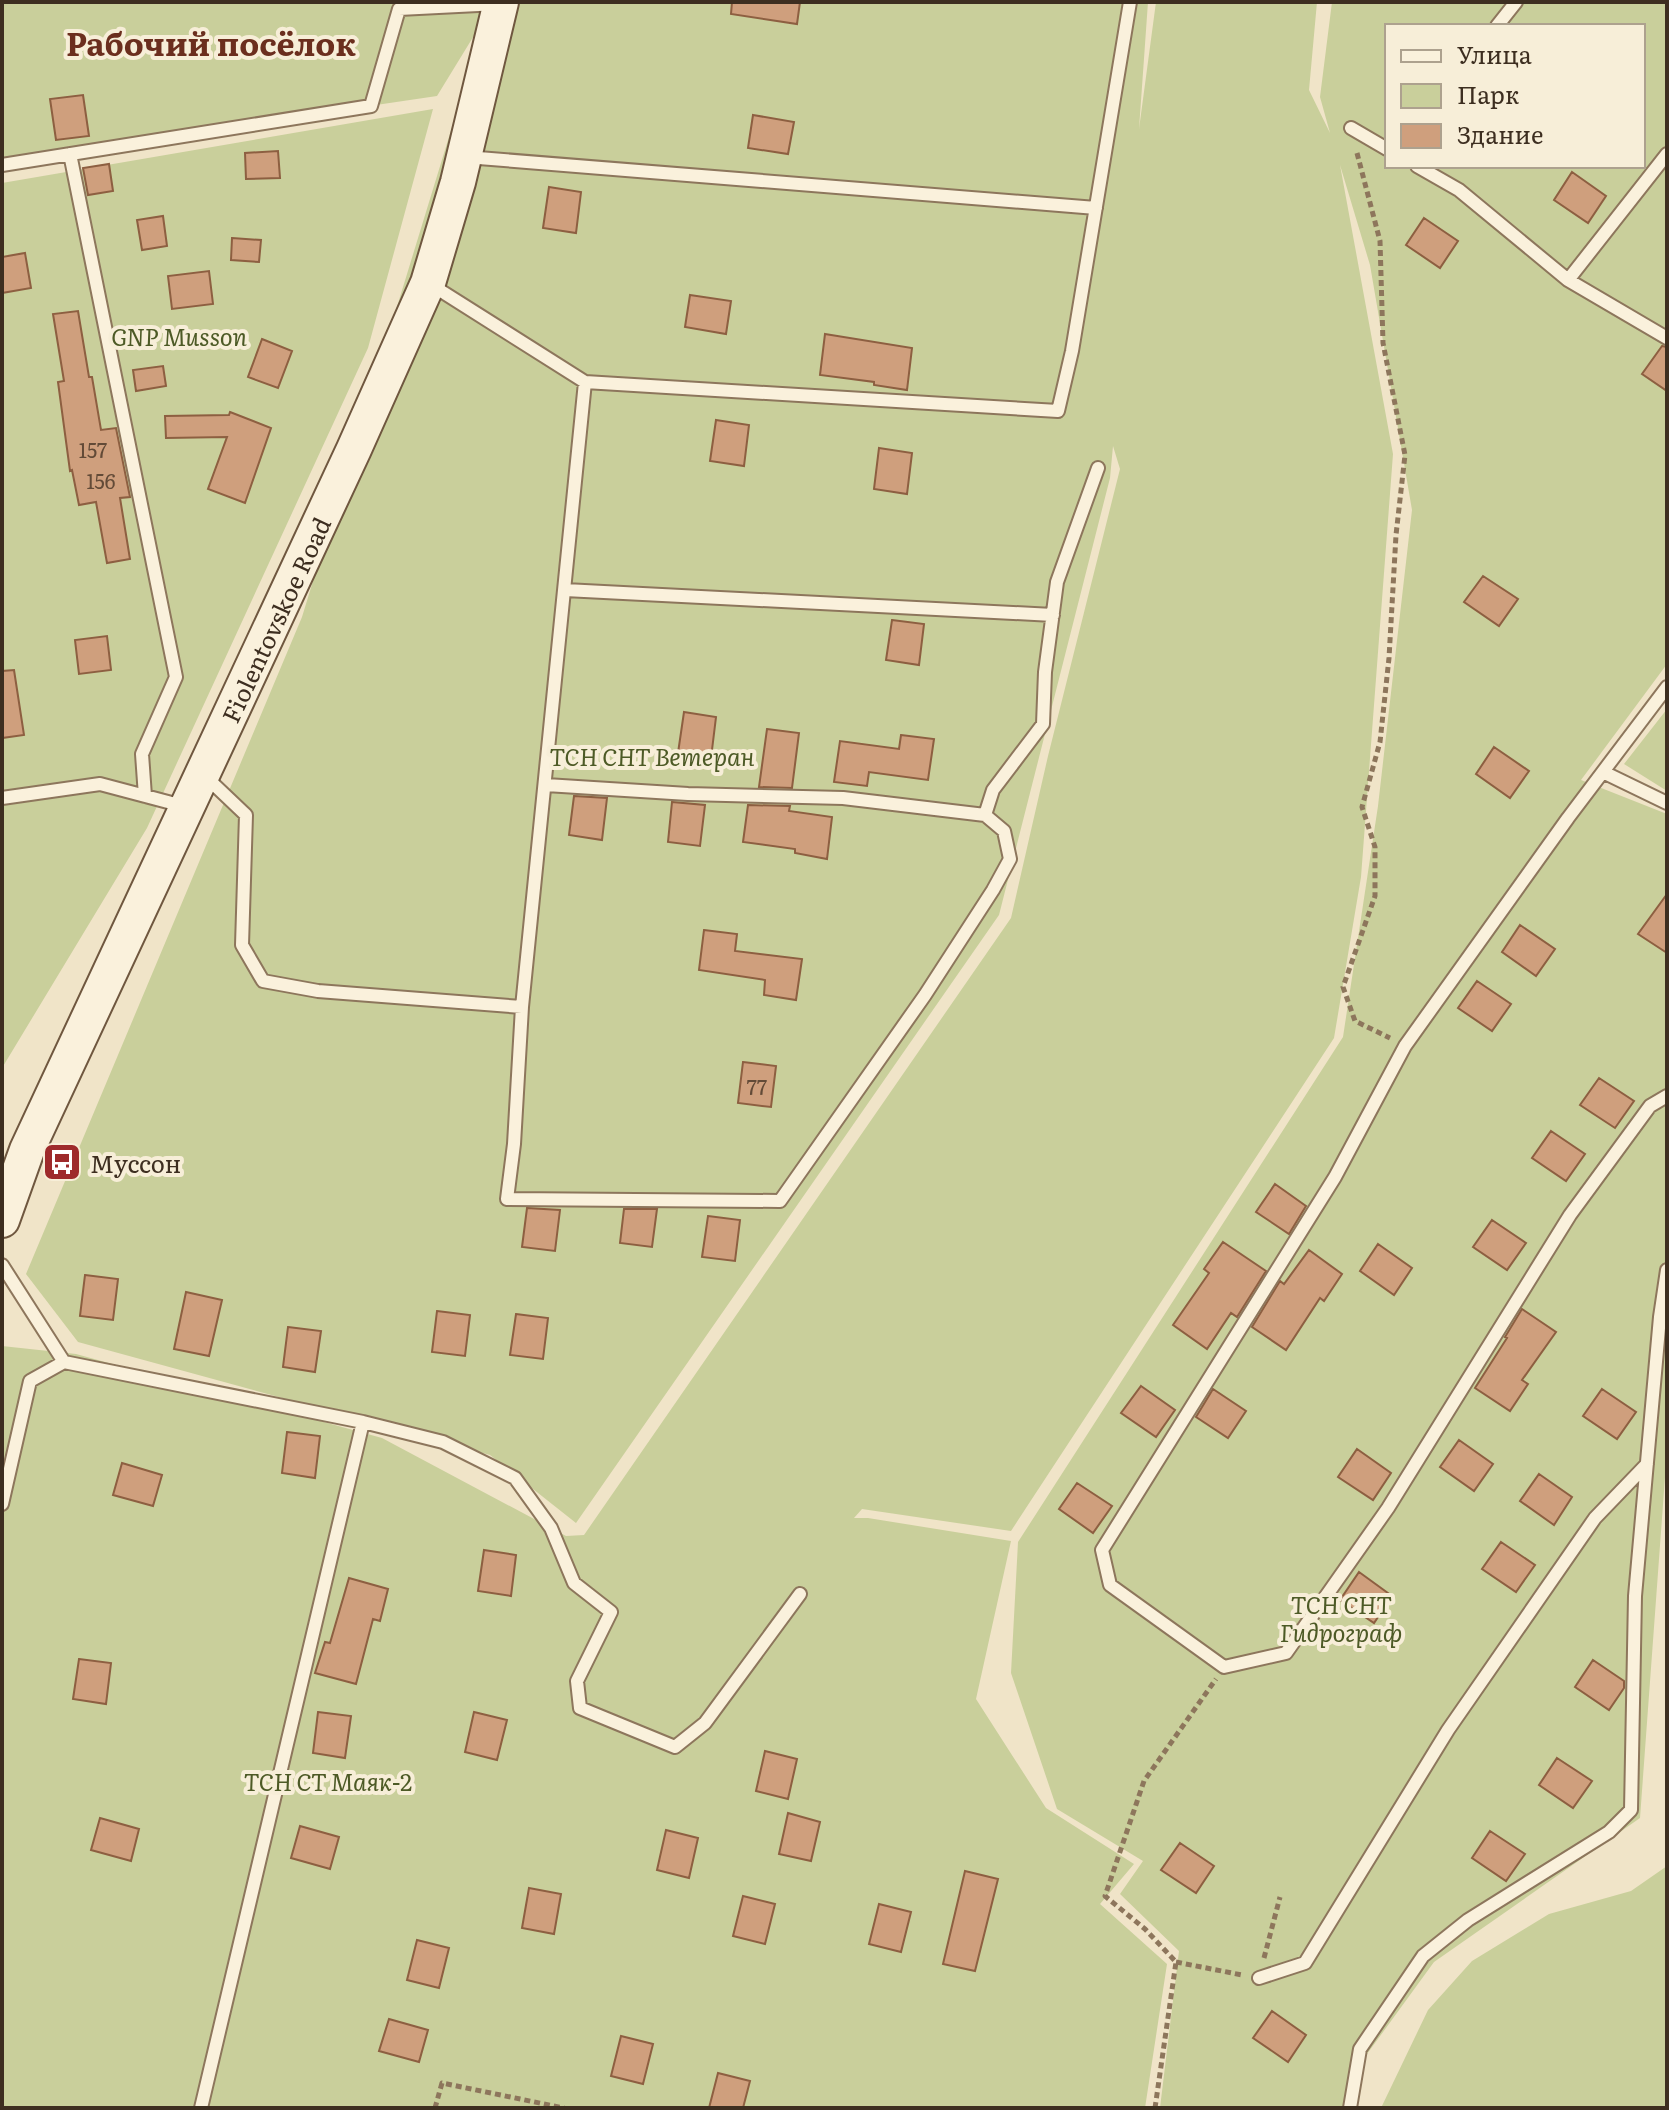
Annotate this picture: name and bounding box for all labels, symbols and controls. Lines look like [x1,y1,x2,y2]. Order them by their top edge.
district label: Рабочий посёлок [66,18,356,66]
legend [1385,24,1645,168]
text: Улица [1457,36,1532,71]
text: Парк [1457,76,1519,111]
text: Здание [1457,116,1543,151]
park label: GNP Musson [111,318,247,353]
house number: 157 [79,434,107,464]
house number: 156 [86,465,116,495]
street label: Fiolentovskoe Road [212,510,338,728]
park label: ТСН СНТ Ветеран [550,738,755,773]
house number: 77 [747,1071,767,1101]
bus stop icon: Муссон [41,1141,83,1183]
place label: Муссон [90,1145,181,1180]
park label: ТСН СНТ Гидрограф [1280,1586,1402,1649]
park label: ТСН СТ Маяк-2 [244,1763,412,1798]

